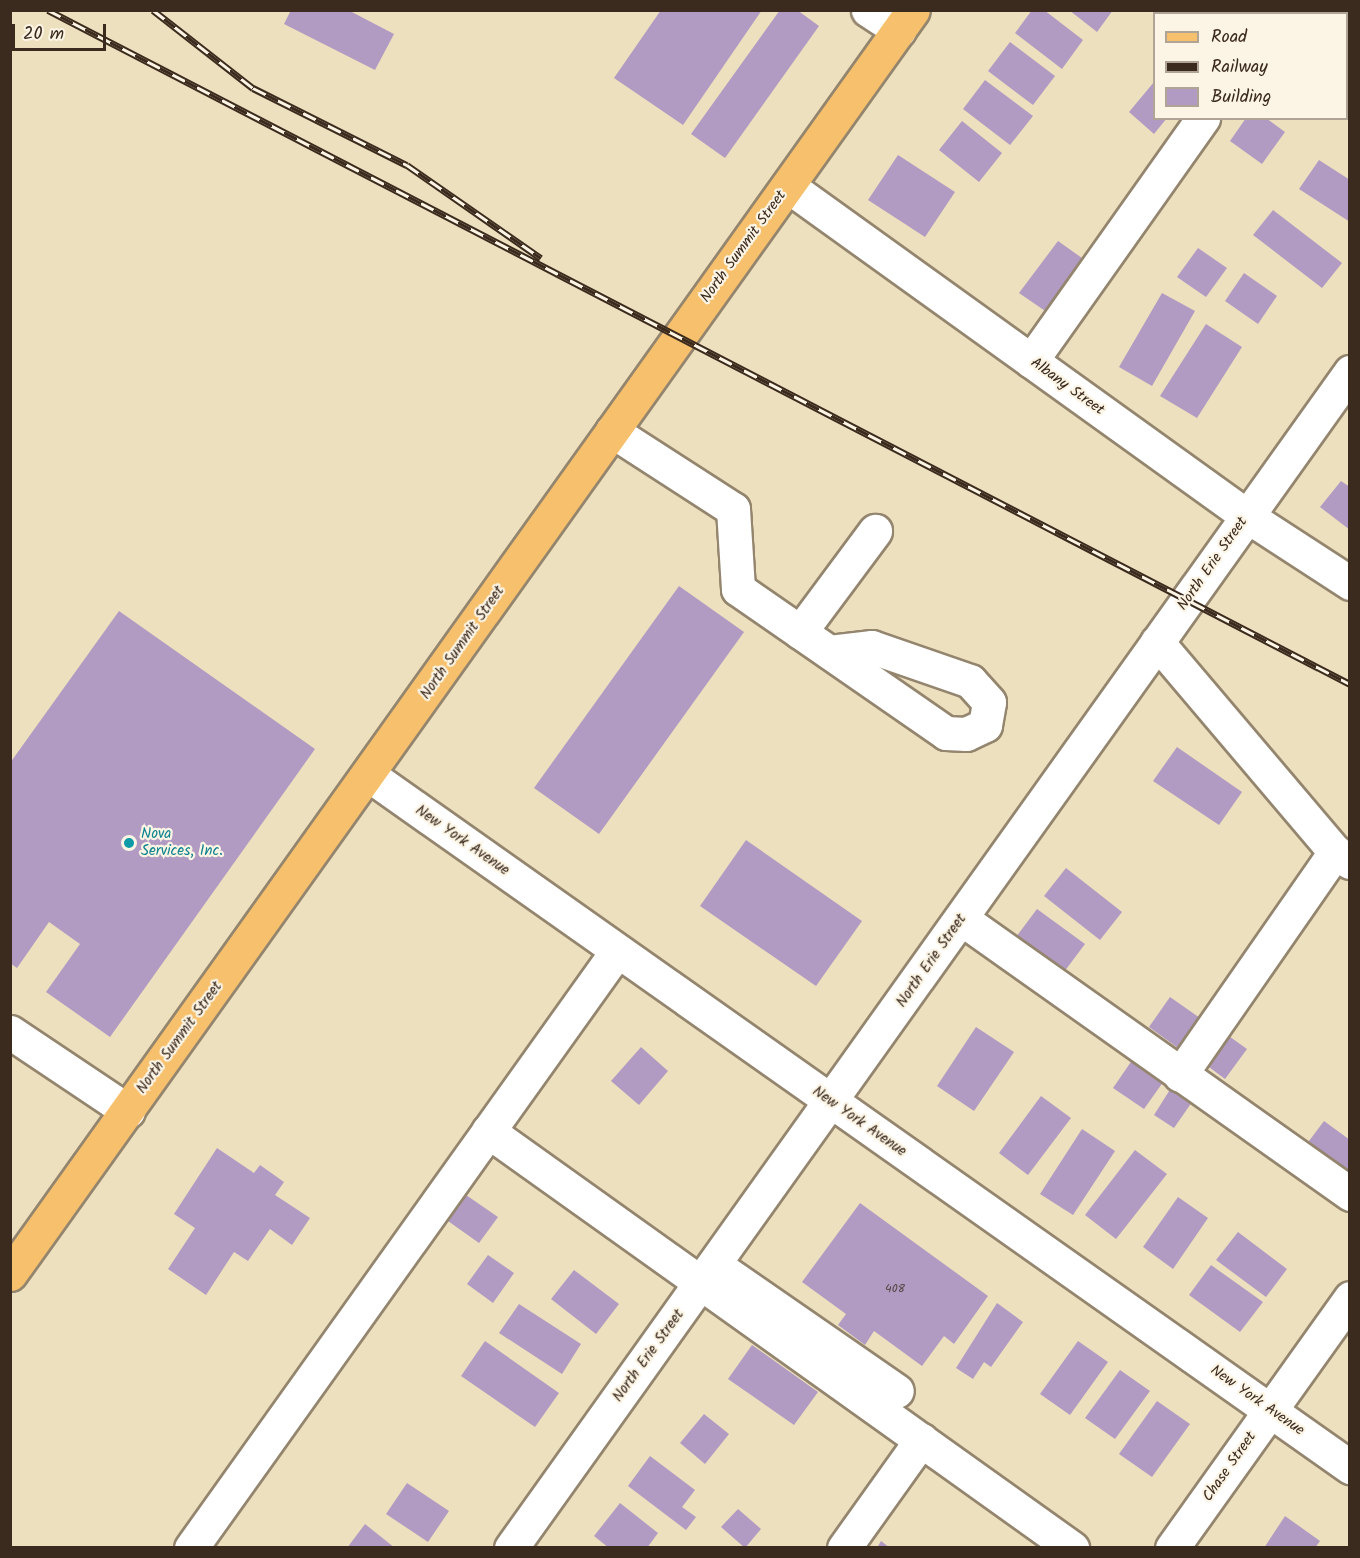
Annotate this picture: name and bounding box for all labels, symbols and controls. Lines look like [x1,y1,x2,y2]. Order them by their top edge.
scale bar [15,12,110,50]
legend [1153,12,1348,120]
text: 20 m [23,20,64,49]
text: Road [1211,23,1247,52]
text: Railway [1211,53,1268,82]
text: Building [1211,83,1271,112]
street label: North Summit Street [697,187,791,307]
street label: Albany Street [1027,354,1107,420]
street label: North Erie Street [1174,514,1252,614]
street label: North Summit Street [417,583,509,703]
street label: New York Avenue [412,802,512,880]
place label: Nova Services, Inc. [141,825,223,860]
marker: Nova Services, Inc. [122,836,136,850]
street label: North Erie Street [893,911,971,1011]
street label: North Summit Street [133,978,227,1098]
street label: New York Avenue [809,1083,909,1161]
house number: 408 [885,1282,905,1296]
street label: North Erie Street [609,1306,689,1406]
street label: New York Avenue [1207,1362,1307,1440]
street label: Chase Street [1199,1429,1261,1505]

